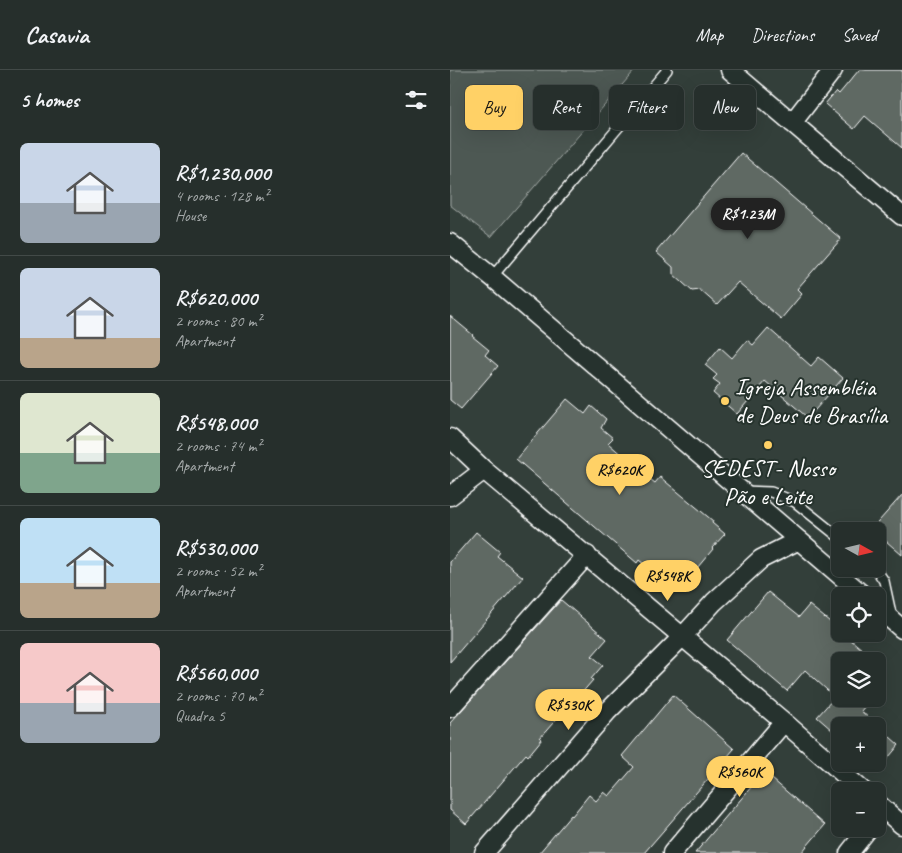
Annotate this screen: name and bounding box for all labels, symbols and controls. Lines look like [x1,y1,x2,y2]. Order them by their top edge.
text: Casavia [25,20,89,50]
text: Map [696,24,723,46]
text: Directions [751,24,814,46]
text: Saved [842,24,877,46]
chip: Buy [465,85,523,130]
chip: Rent [533,85,599,130]
chip: Filters [609,85,684,130]
chip: New [694,85,756,130]
icon: filters [402,86,430,114]
text: 5 homes [20,87,79,113]
text: R$1,230,000 [175,160,270,186]
icon: home [60,163,120,223]
text: 4 rooms · 128 m² [175,186,269,206]
pin: R$1.23M [702,198,794,240]
text: R$1.23M [722,204,774,224]
text: House [175,206,206,226]
text: R$620,000 [175,285,257,311]
icon: home [60,288,120,348]
text: 2 rooms · 80 m² [175,311,261,331]
text: Apartment [175,331,234,351]
place label: Igreja Assembléia de Deus de Brasília [735,372,889,430]
marker: Igreja Assembléia de Deus de Brasília [719,395,731,407]
text: R$548,000 [175,410,256,436]
icon: home [60,413,120,473]
text: 2 rooms · 74 m² [175,436,261,456]
marker: SEDEST- Nosso Pão e Leite [762,439,774,451]
place label: SEDEST- Nosso Pão e Leite [701,453,837,511]
pin: R$620K [579,454,661,496]
text: Apartment [175,456,234,476]
text: R$620K [597,460,643,480]
north arrow [831,522,886,578]
map controls [831,522,886,837]
text: R$530,000 [175,535,256,561]
icon: home [60,538,120,598]
pin: R$548K [627,560,709,602]
text: 2 rooms · 52 m² [175,561,261,581]
text: R$548K [645,566,691,586]
text: Apartment [175,581,234,601]
button: locate [831,587,886,642]
button: layers [831,652,886,707]
text: R$560,000 [175,660,257,686]
icon: home [60,663,120,723]
text: 2 rooms · 70 m² [175,686,261,706]
pin: R$530K [528,688,610,731]
text: R$530K [546,695,592,715]
text: Quadra 5 [175,706,225,726]
button: + [831,717,886,772]
pin: R$560K [699,756,781,798]
text: R$560K [717,762,763,782]
button: − [831,782,886,837]

